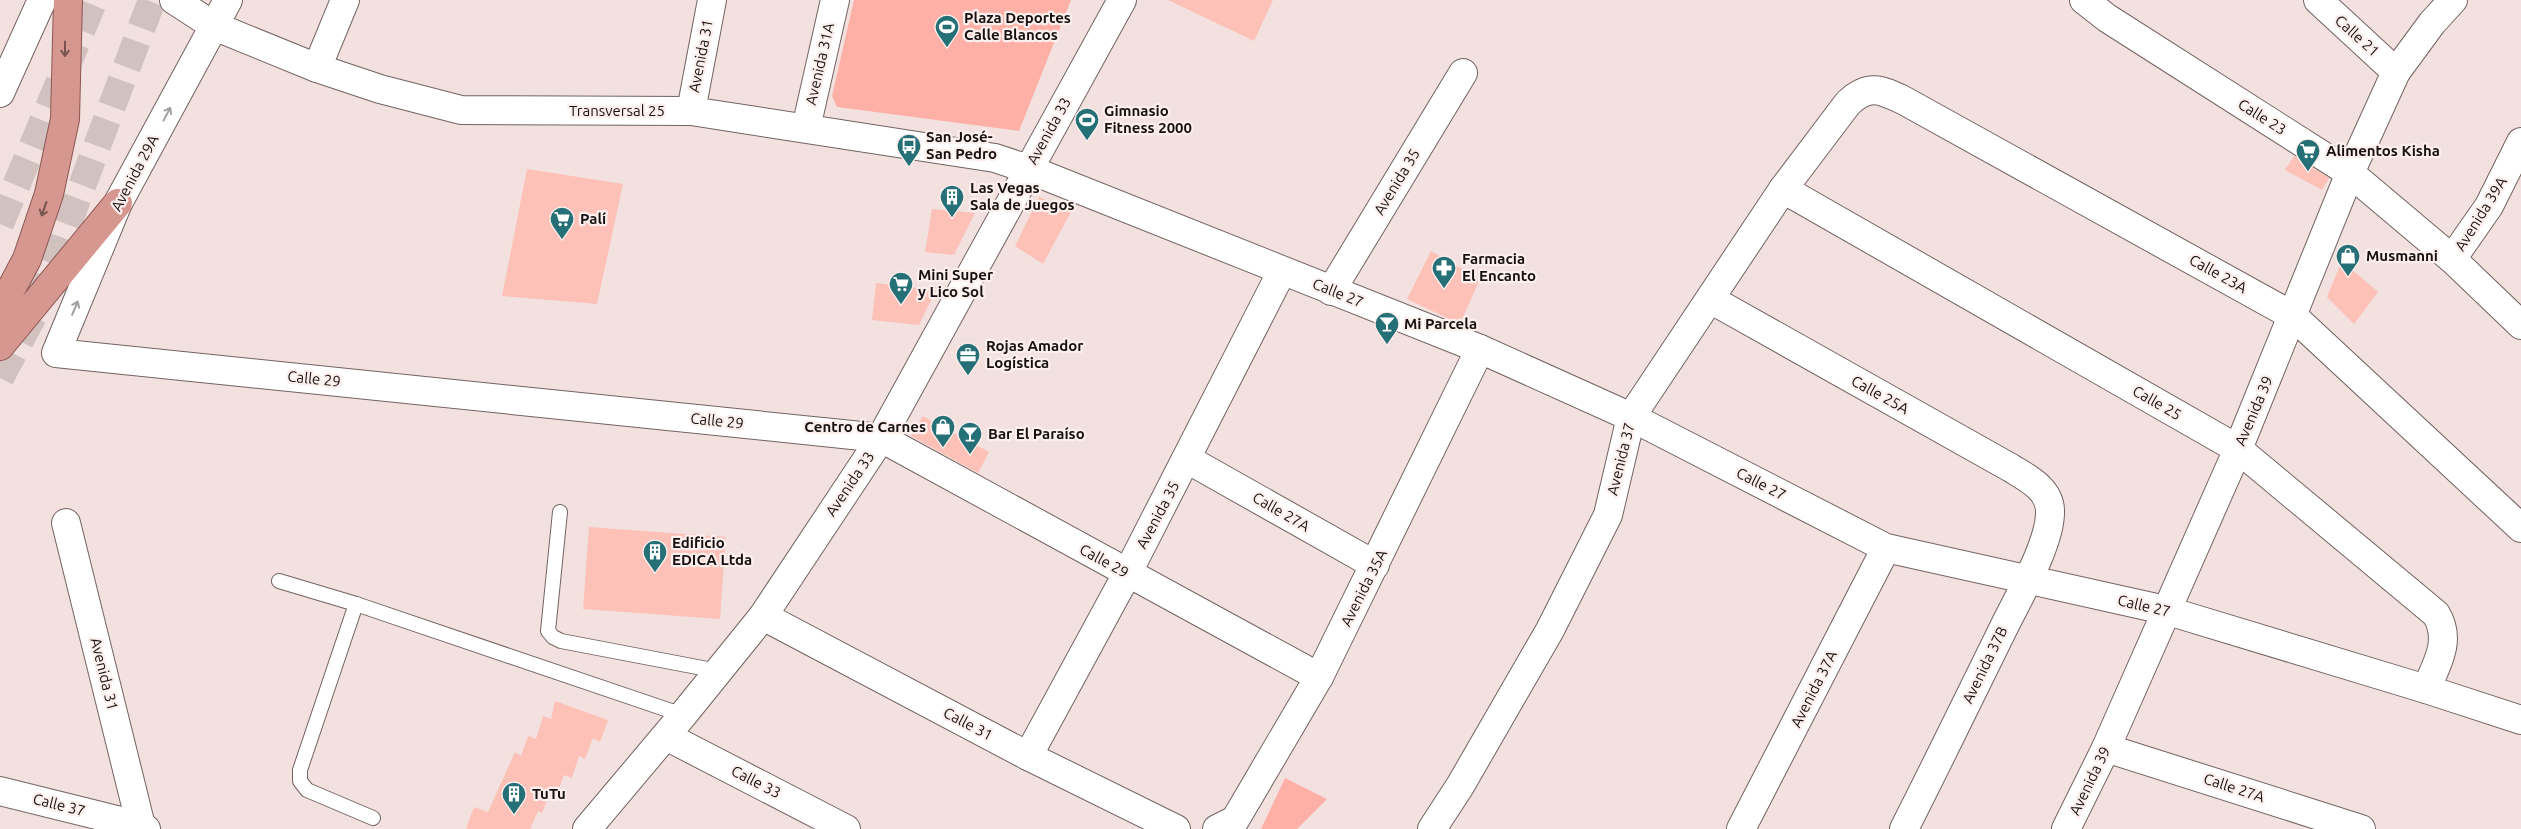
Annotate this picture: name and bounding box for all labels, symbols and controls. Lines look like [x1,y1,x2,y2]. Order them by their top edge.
place label: Plaza Deportes Calle Blancos [964,9,1071,43]
street label: Calle 21 [2332,11,2383,60]
sports icon: Plaza Deportes Calle Blancos [934,14,960,48]
street label: Avenida 31 [685,18,716,94]
street label: Avenida 31A [802,21,837,107]
one-way arrow [60,40,70,56]
street label: Avenida 33 [1023,94,1074,167]
street label: Calle 23 [2235,95,2289,138]
street label: Transversal 25 [569,102,665,119]
place label: Gimnasio Fitness 2000 [1104,102,1192,136]
one-way arrow [162,106,172,121]
sports icon: Gimnasio Fitness 2000 [1074,107,1100,141]
place label: San José- San Pedro [926,128,997,162]
street label: Avenida 29A [107,132,162,214]
bus stop icon: San José- San Pedro [896,133,922,167]
supermarket icon: Alimentos Kisha [2295,138,2321,172]
place label: Alimentos Kisha [2326,142,2440,159]
street label: Avenida 35 [1370,146,1423,218]
street label: Avenida 39A [2451,173,2510,254]
place label: Las Vegas Sala de Juegos [970,179,1075,213]
building icon: Las Vegas Sala de Juegos [939,184,965,218]
one-way arrow [39,200,48,216]
supermarket icon: Palí [549,206,575,240]
place label: Palí [580,210,606,227]
shop icon: Musmanni [2335,243,2361,277]
place label: Musmanni [2366,247,2438,264]
place label: Farmacia El Encanto [1462,250,1536,284]
street label: Calle 23A [2186,251,2250,296]
pharmacy icon: Farmacia El Encanto [1431,255,1457,289]
place label: Mini Super y Lico Sol [918,266,994,300]
supermarket icon: Mini Super y Lico Sol [888,271,914,305]
street label: Calle 27 [1310,275,1366,310]
one-way arrow [70,301,80,316]
bar icon: Mi Parcela [1374,311,1400,345]
place label: Mi Parcela [1404,315,1477,332]
place label: Rojas Amador Logística [986,337,1084,371]
office icon: Rojas Amador Logística [955,342,981,376]
street label: Calle 29 [287,367,342,390]
street label: Calle 25A [1848,372,1912,417]
street label: Avenida 39 [2231,373,2276,448]
street label: Calle 25 [2130,382,2185,423]
street label: Calle 29 [690,409,745,432]
shop icon: Centro de Carnes [930,414,956,448]
place label: Centro de Carnes [804,418,926,435]
bar icon: Bar El Paraíso [957,421,983,455]
street label: Avenida 37 [1603,421,1638,497]
place label: Bar El Paraíso [988,425,1085,442]
street label: Avenida 33 [822,448,877,519]
street label: Calle 27 [1734,464,1789,503]
street label: Avenida 35 [1133,478,1182,552]
street label: Calle 27A [1250,488,1313,535]
place label: Edificio EDICA Ltda [672,534,752,568]
building icon: Edificio EDICA Ltda [642,539,668,573]
street label: Calle 29 [1077,540,1132,581]
street label: Avenida 35A [1337,546,1390,629]
street label: Calle 27 [2116,591,2172,620]
street label: Avenida 37B [1959,623,2011,706]
street label: Avenida 31 [87,636,122,712]
street label: Avenida 37A [1787,647,1840,730]
street label: Calle 31 [941,704,996,744]
street label: Avenida 39 [2066,744,2113,818]
street label: Calle 33 [729,762,784,801]
street label: Calle 27A [2201,770,2267,805]
building icon: TuTu [501,781,527,815]
place label: TuTu [532,785,566,802]
street label: Calle 37 [31,790,87,819]

